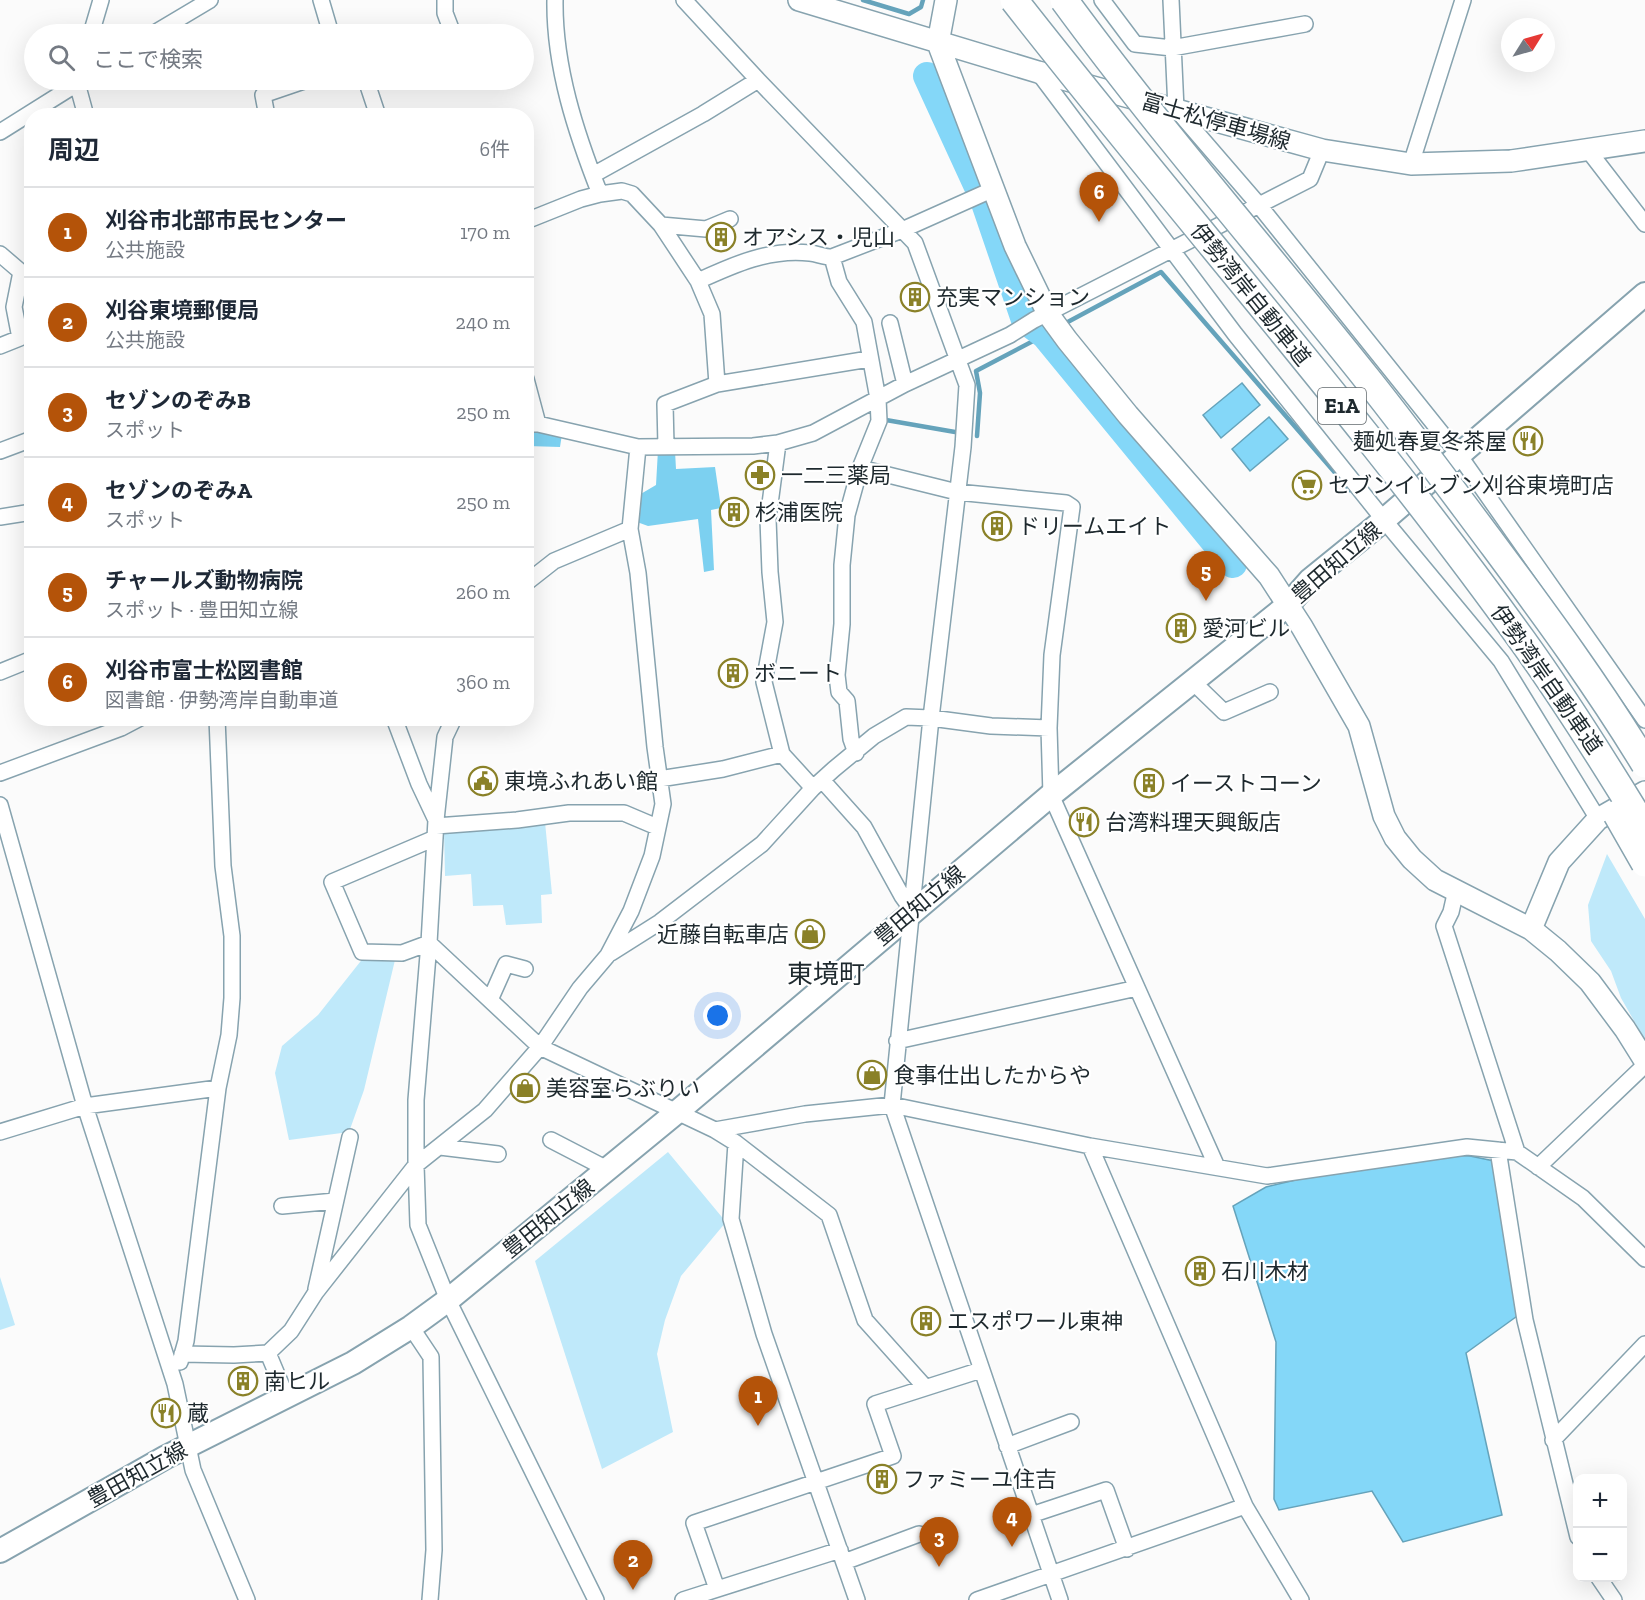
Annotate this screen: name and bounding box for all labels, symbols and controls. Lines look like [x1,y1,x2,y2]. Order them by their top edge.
north arrow [1501,18,1555,72]
search box [24,24,534,90]
icon: search [45,41,78,74]
text: ここで検索 [93,46,203,73]
street label: 富士松停車場線 [1138,87,1294,156]
text: 周辺 [48,134,100,166]
text: 6件 [479,137,510,161]
pin: 6 [1080,172,1118,222]
text: 刈谷市北部市民センター [105,207,347,234]
street label: 伊勢湾岸自動車道 [1185,217,1316,371]
text: 1 [63,220,72,244]
text: 170 m [460,220,510,244]
building icon: オアシス・児山 [705,221,737,253]
place label: オアシス・児山 [742,224,895,251]
text: 公共施設 [105,238,185,262]
building icon: 充実マンション [899,281,931,313]
place label: 充実マンション [936,284,1090,311]
text: 刈谷東境郵便局 [105,297,259,324]
text: 2 [62,310,73,334]
text: 240 m [456,310,510,334]
text: 公共施設 [105,328,185,352]
text: セゾンのぞみB [105,387,251,414]
road number: E1A [1318,388,1366,424]
text: 3 [62,400,73,424]
text: 250 m [456,400,510,424]
text: スポット [105,418,185,442]
restaurant icon: 麺処春夏冬茶屋 [1512,425,1544,457]
place label: 麺処春夏冬茶屋 [1353,428,1507,455]
pharmacy icon: 一二三薬局 [744,459,776,491]
place label: 一二三薬局 [781,462,891,489]
supermarket icon: セブンイレブン刈谷東境町店 [1291,469,1323,501]
place label: セブンイレブン刈谷東境町店 [1328,472,1614,499]
text: セゾンのぞみA [105,477,252,504]
text: 4 [62,490,73,514]
text: 250 m [456,490,510,514]
building icon: 杉浦医院 [718,496,750,528]
place label: 杉浦医院 [755,499,843,526]
text: スポット [105,508,185,532]
building icon: ドリームエイト [981,510,1013,542]
place label: ドリームエイト [1018,513,1171,540]
street label: 豊田知立線 [1286,516,1387,609]
pin: 5 [1186,552,1226,601]
text: チャールズ動物病院 [105,567,303,594]
text: 5 [62,580,73,604]
text: 260 m [456,580,510,604]
text: スポット · 豊田知立線 [105,598,298,622]
street label: 伊勢湾岸自動車道 [1485,599,1608,759]
building icon: 愛河ビル [1165,612,1197,644]
place label: 愛河ビル [1202,615,1290,642]
text: 刈谷市富士松図書館 [105,657,303,684]
building icon: ボニート [717,657,749,689]
place label: ボニート [754,660,842,687]
text: 6 [62,670,73,694]
text: 360 m [456,670,510,694]
text: 図書館 · 伊勢湾岸自動車道 [105,688,338,712]
public building icon: 東境ふれあい館 [467,765,499,797]
building icon: イーストコーン [1133,767,1165,799]
place label: 東境ふれあい館 [504,768,658,795]
place label: イーストコーン [1170,770,1322,797]
restaurant icon: 台湾料理天興飯店 [1068,806,1100,838]
place label: 台湾料理天興飯店 [1105,809,1281,836]
street label: 豊田知立線 [869,860,970,951]
shop icon: 近藤自転車店 [794,918,826,950]
place label: 近藤自転車店 [657,921,789,948]
district label: 東境町 [787,958,865,990]
your location [703,1001,732,1030]
shop icon: 食事仕出したからや [856,1059,888,1091]
place label: 食事仕出したからや [893,1062,1091,1089]
shop icon: 美容室らぶりい [509,1072,541,1104]
place label: 美容室らぶりい [546,1075,700,1102]
street label: 豊田知立線 [497,1173,600,1263]
building icon: 石川木材 [1184,1255,1216,1287]
place label: 石川木材 [1221,1258,1309,1285]
building icon: エスポワール東神 [910,1305,942,1337]
place label: エスポワール東神 [947,1308,1123,1335]
building icon: 南ヒル [227,1365,259,1397]
place label: 南ヒル [264,1368,330,1395]
pin: 1 [738,1376,777,1426]
restaurant icon: 蔵 [150,1397,182,1429]
place label: 蔵 [187,1400,209,1427]
street label: 豊田知立線 [83,1436,192,1513]
building icon: ファミーユ住吉 [866,1463,898,1495]
place label: ファミーユ住吉 [903,1466,1057,1493]
map controls [1573,1474,1627,1582]
button: + [1573,1474,1627,1528]
pin: 4 [992,1498,1032,1547]
pin: 3 [920,1518,958,1567]
button: − [1573,1528,1627,1582]
pin: 2 [614,1540,652,1590]

